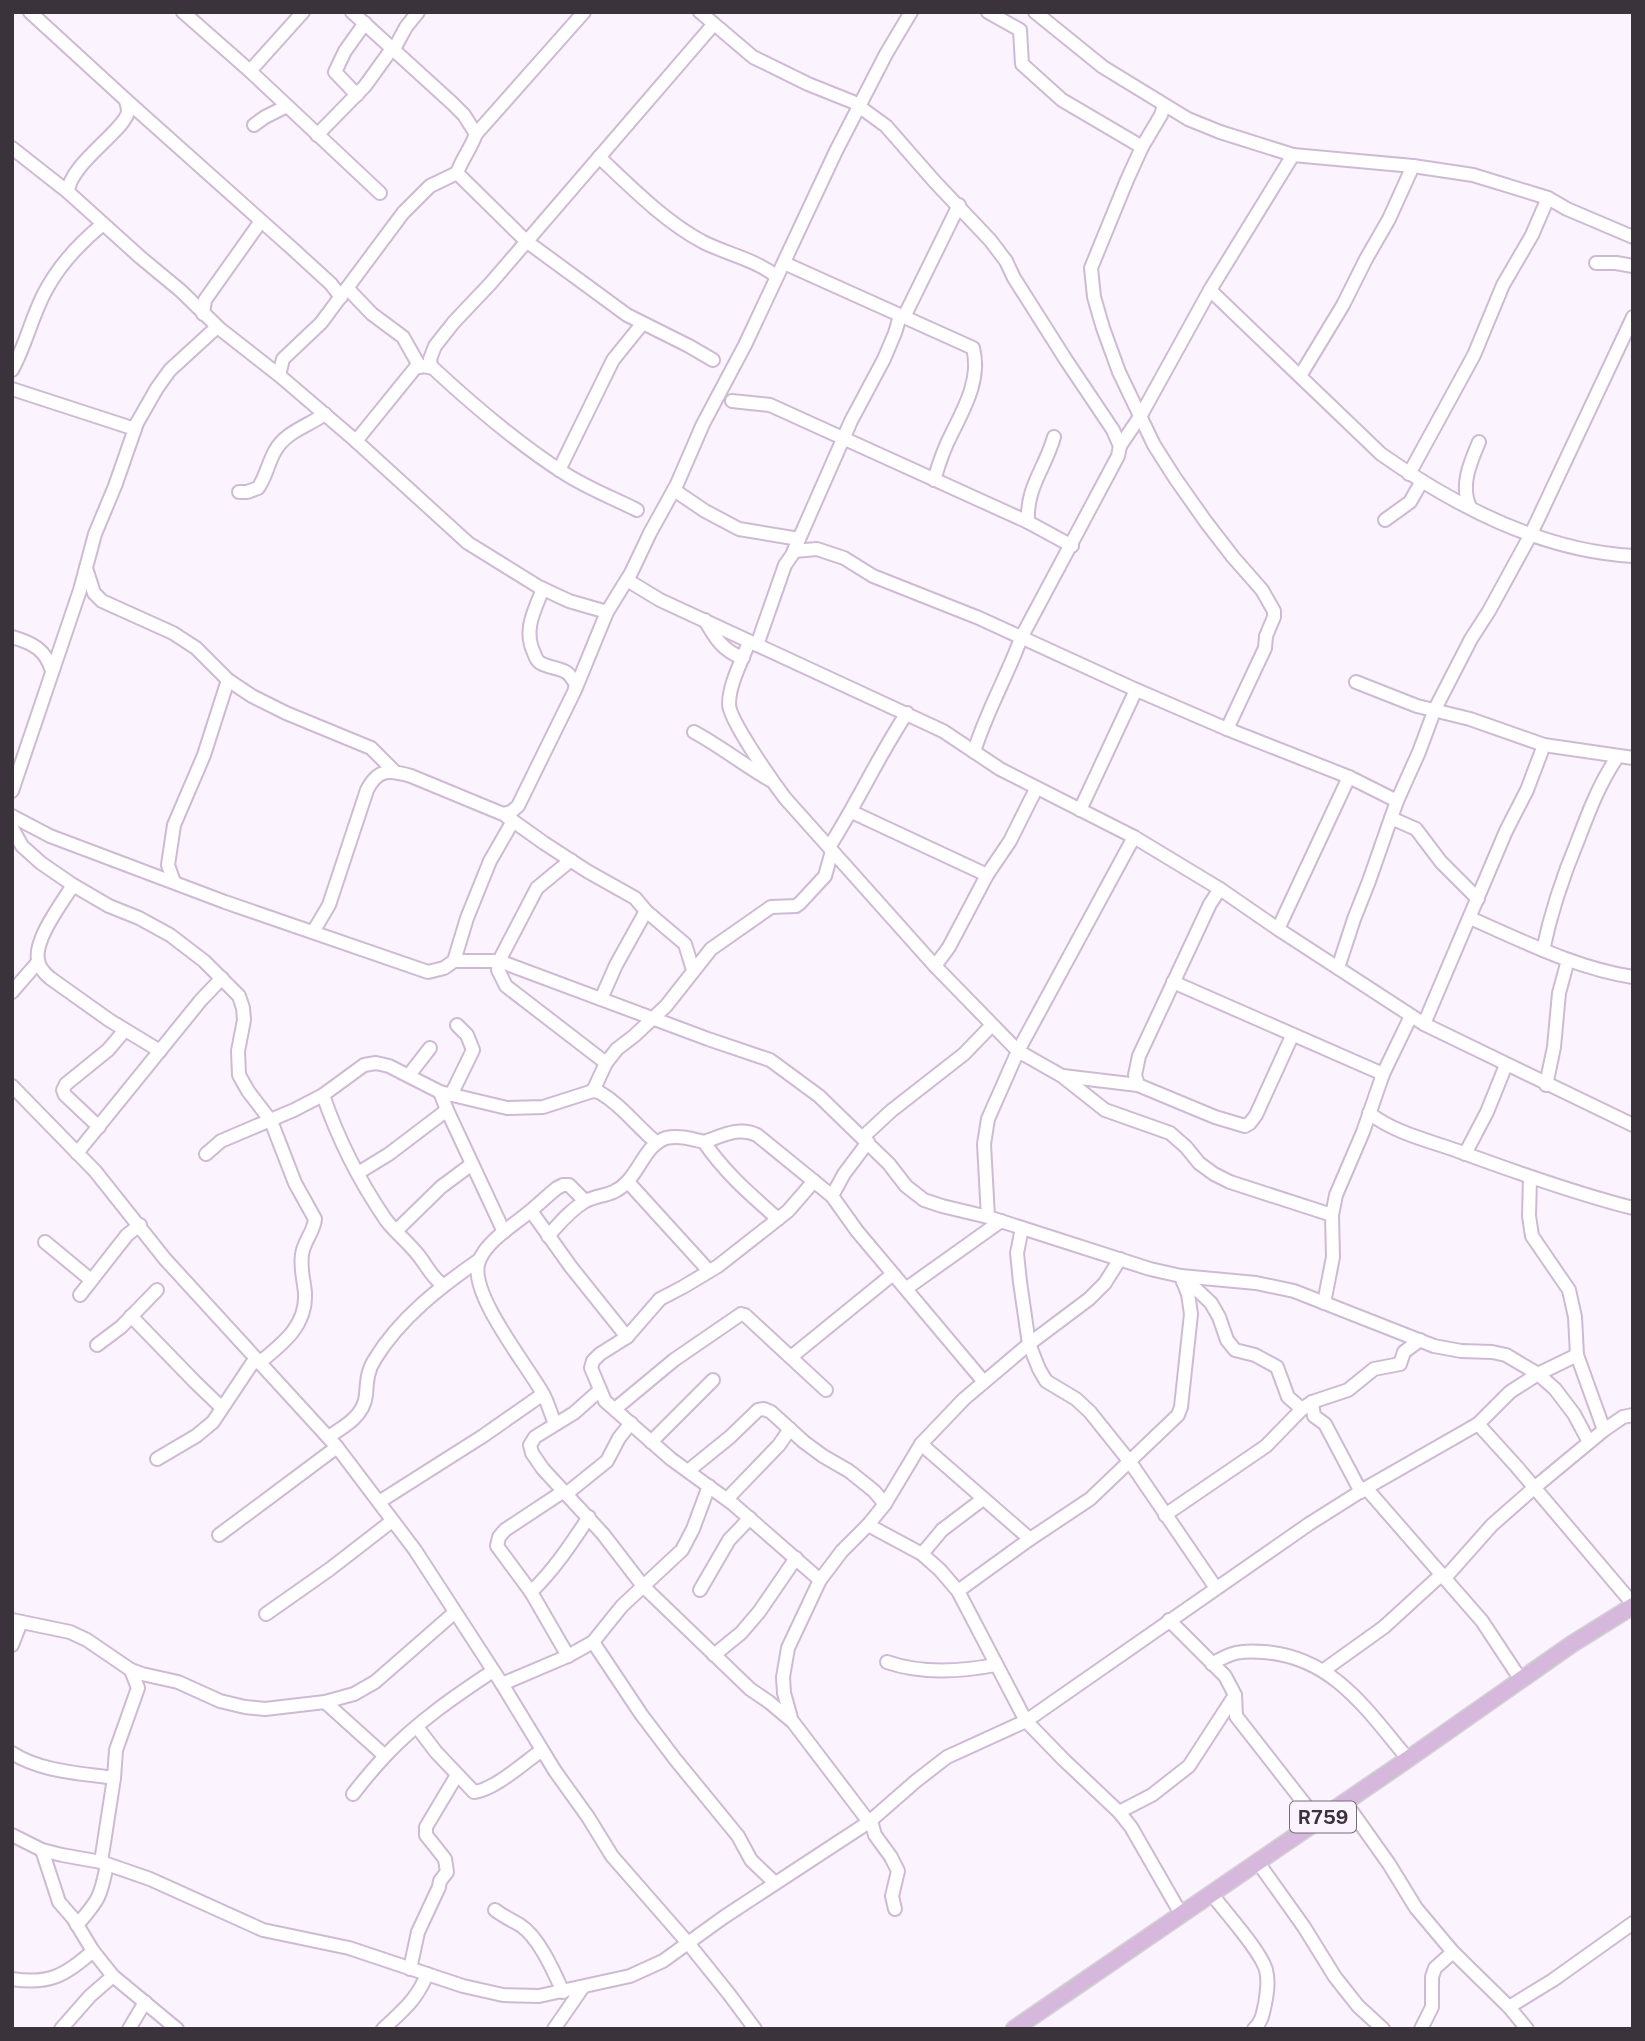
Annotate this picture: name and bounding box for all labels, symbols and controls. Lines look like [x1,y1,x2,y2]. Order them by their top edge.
road number: R759 [1290,1801,1356,1832]

